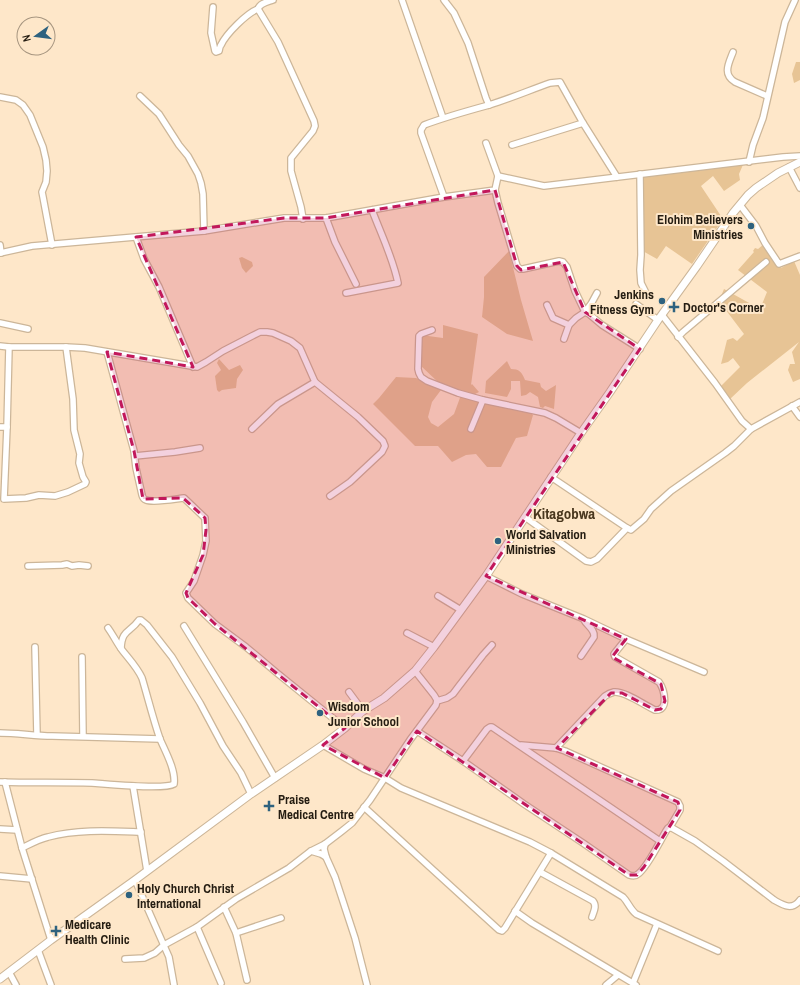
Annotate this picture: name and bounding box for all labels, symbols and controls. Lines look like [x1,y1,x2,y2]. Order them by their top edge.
north arrow [16,16,56,56]
text: N [19,34,34,43]
place label: Elohim Believers Ministries [657,211,743,243]
marker: Elohim Believers Ministries [746,221,756,231]
place label: Jenkins Fitness Gym [590,286,654,318]
marker: Jenkins Fitness Gym [657,296,667,306]
place label: Doctor's Corner [683,299,765,316]
marker: Doctor's Corner [668,301,680,313]
district label: Kitagobwa [533,503,595,524]
place label: World Salvation Ministries [506,526,586,558]
marker: World Salvation Ministries [493,536,503,546]
place label: Wisdom Junior School [328,698,399,730]
marker: Wisdom Junior School [315,708,325,718]
place label: Praise Medical Centre [278,791,354,823]
marker: Praise Medical Centre [263,800,275,812]
place label: Holy Church Christ International [137,880,235,912]
marker: Holy Church Christ International [124,890,134,900]
place label: Medicare Health Clinic [65,916,130,948]
marker: Medicare Health Clinic [50,925,62,937]

